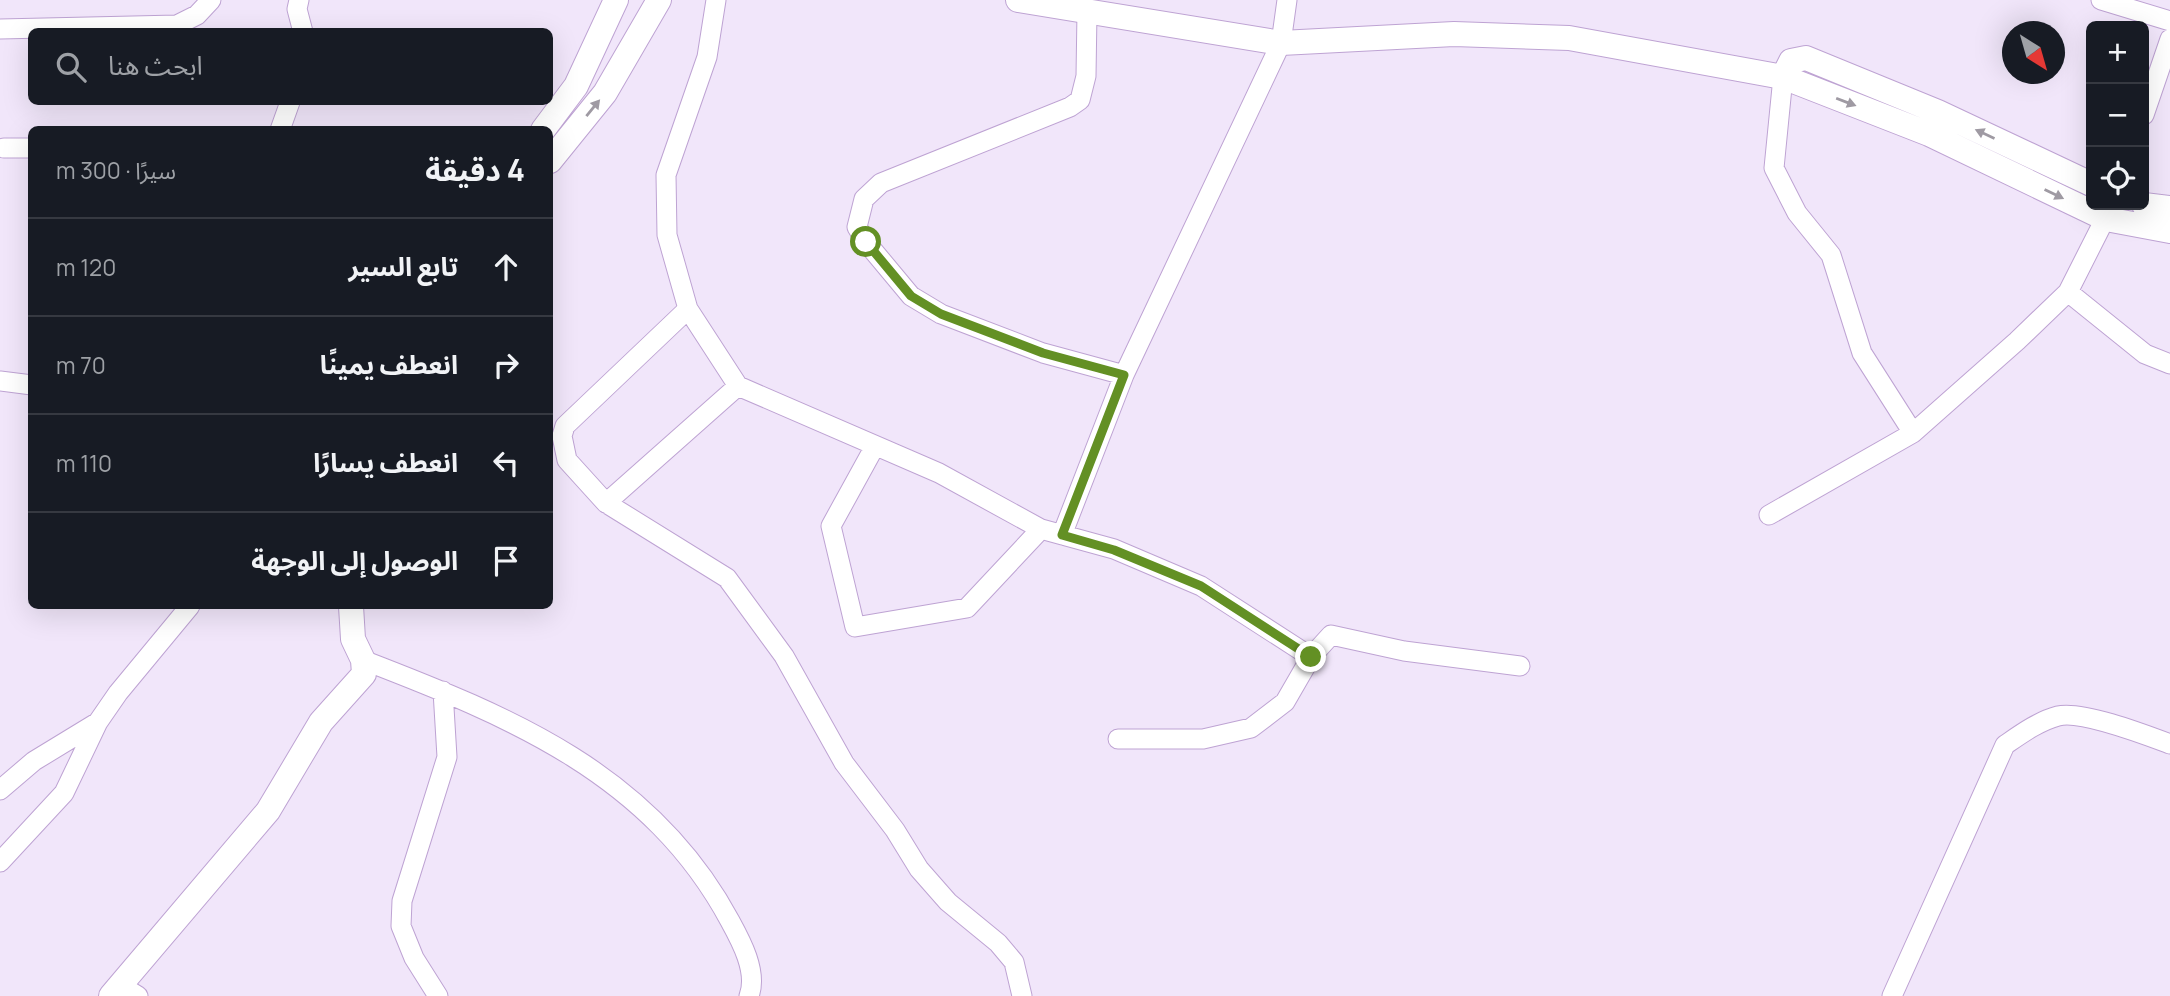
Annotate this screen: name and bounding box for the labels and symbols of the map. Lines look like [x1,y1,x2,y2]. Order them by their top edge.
north arrow [2002,21,2065,84]
one-way arrow [1836,96,1857,107]
one-way arrow [585,99,600,117]
one-way arrow [1975,129,1995,140]
one-way arrow [2044,188,2064,200]
route start [850,226,881,257]
route end [1295,641,1326,672]

